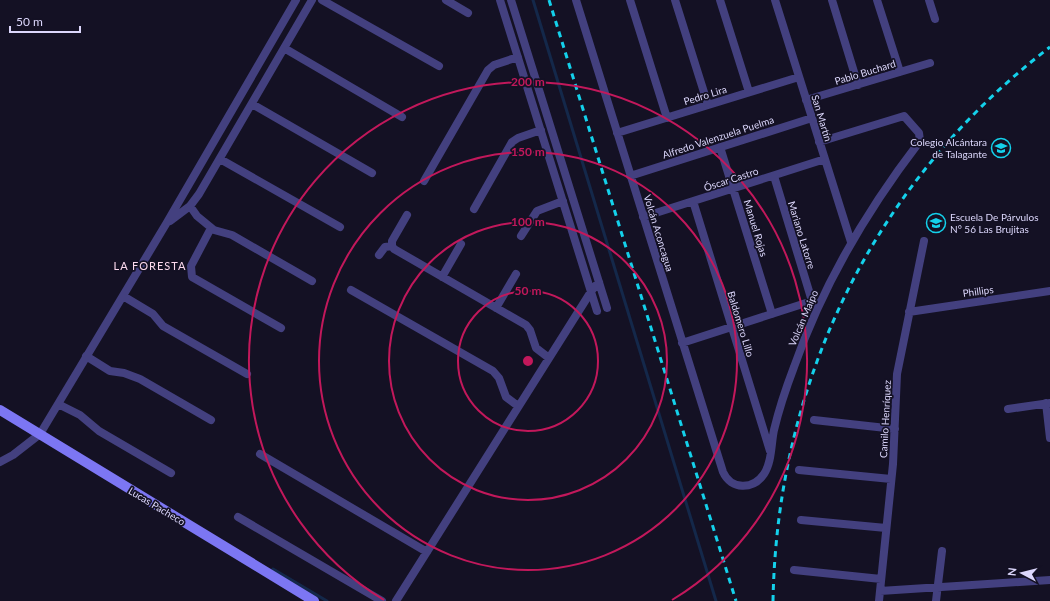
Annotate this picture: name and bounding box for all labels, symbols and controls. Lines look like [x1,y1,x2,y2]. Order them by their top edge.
scale bar [10,8,80,34]
text: 50 m [16,14,43,29]
street label: Pablo Buchard [833,57,897,87]
text: 200 m [511,74,545,89]
street label: Pedro Lira [682,83,728,107]
street label: San Martín [809,93,835,143]
street label: Alfredo Valenzuela Puelma [661,113,775,161]
place label: Colegio Alcántara de Talagante [910,136,987,160]
school or university icon: Colegio Alcántara de Talagante [990,137,1012,159]
text: 150 m [511,144,545,159]
street label: Óscar Castro [702,164,760,193]
street label: Volcán Aconcagua [642,193,676,273]
street label: Manuel Rojas [742,198,770,258]
street label: Mariano Latorre [786,200,818,270]
place label: Escuela De Párvulos N° 56 Las Brujitas [950,211,1038,235]
school or university icon: Escuela De Párvulos N° 56 Las Brujitas [925,212,947,234]
text: 100 m [511,214,545,229]
district label: LA FORESTA [114,259,186,272]
text: 50 m [515,283,541,298]
street label: Phillips [962,283,994,299]
street label: Volcán Maipo [786,288,820,348]
street label: Baldomero Lillo [725,290,757,359]
centre of rings [521,354,535,368]
street label: Camilo Henríquez [877,379,893,458]
street label: Lucas Pacheco [127,484,188,528]
north arrow [1002,553,1042,593]
text: N [1005,567,1019,577]

